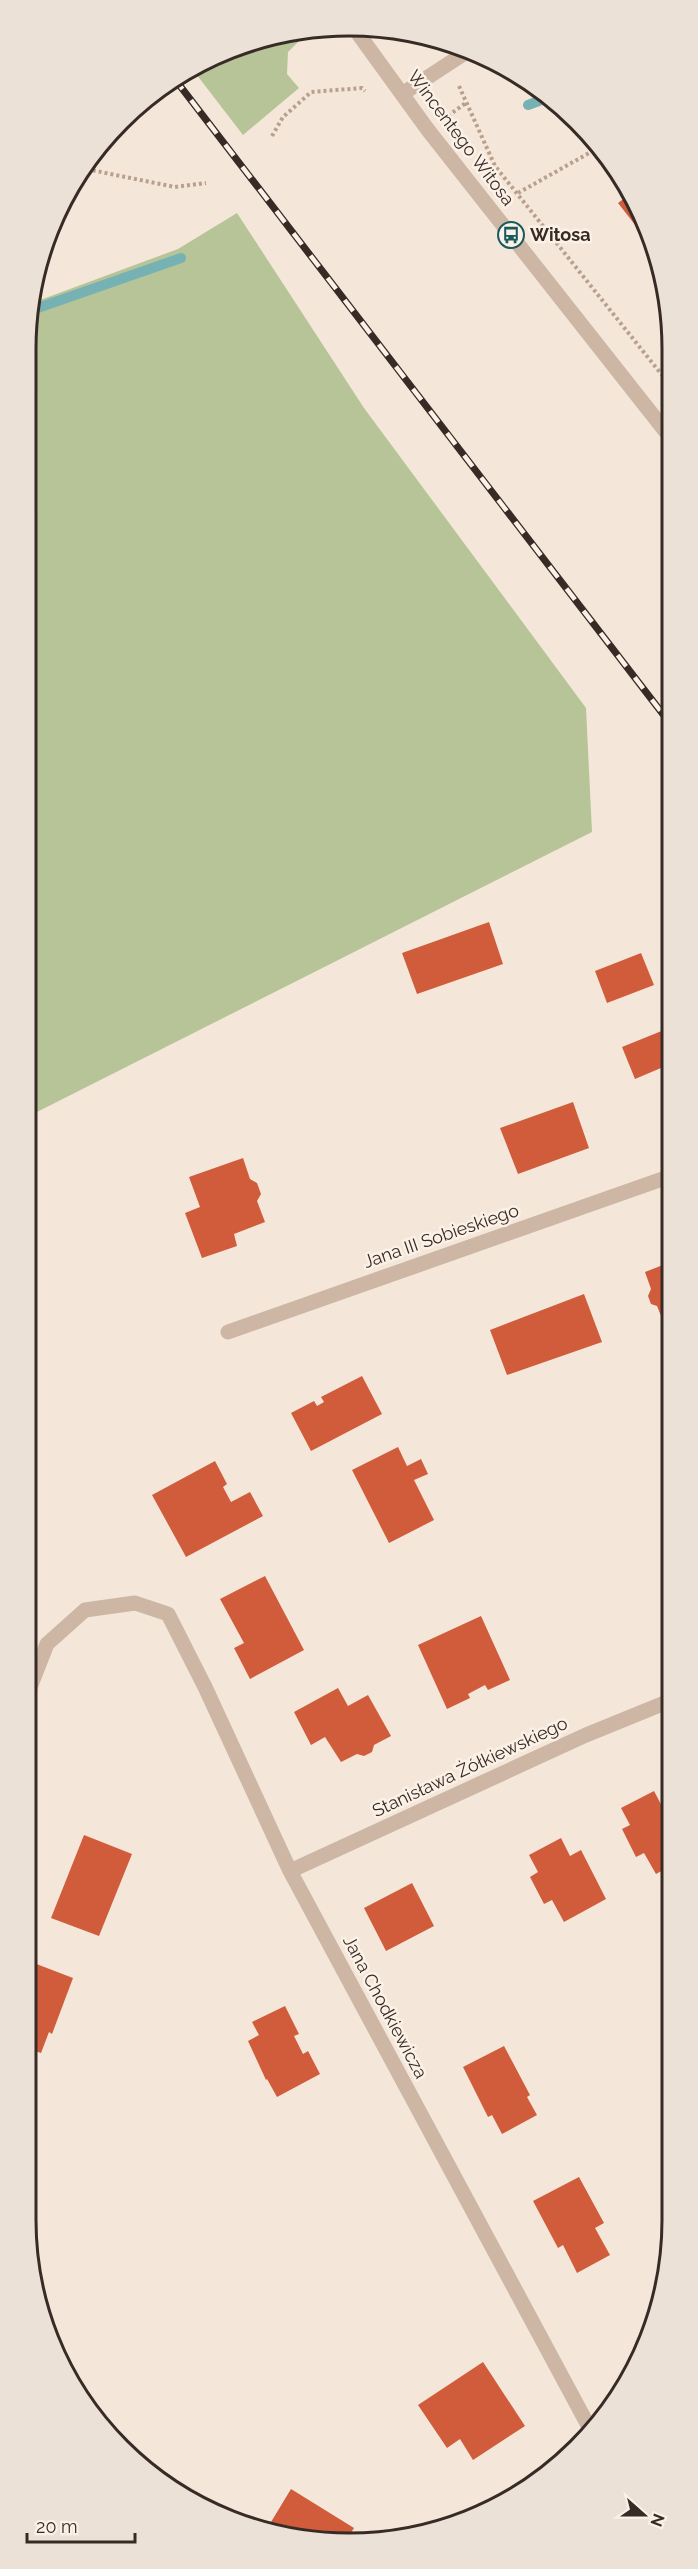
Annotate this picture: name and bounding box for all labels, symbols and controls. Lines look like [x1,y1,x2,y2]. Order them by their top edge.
street label: Wincentego Witosa [404,66,519,210]
bus stop icon: Witosa [496,220,526,250]
place label: Witosa [530,224,590,245]
street label: Jana III Sobieskiego [360,1199,522,1272]
street label: Stanisława Żółkiewskiego [369,1712,571,1821]
street label: Jana Chodkiewicza [339,1932,432,2082]
north arrow [614,2485,674,2545]
scale bar [27,2506,135,2544]
text: N [646,2511,669,2529]
text: 20 m [36,2516,78,2537]

